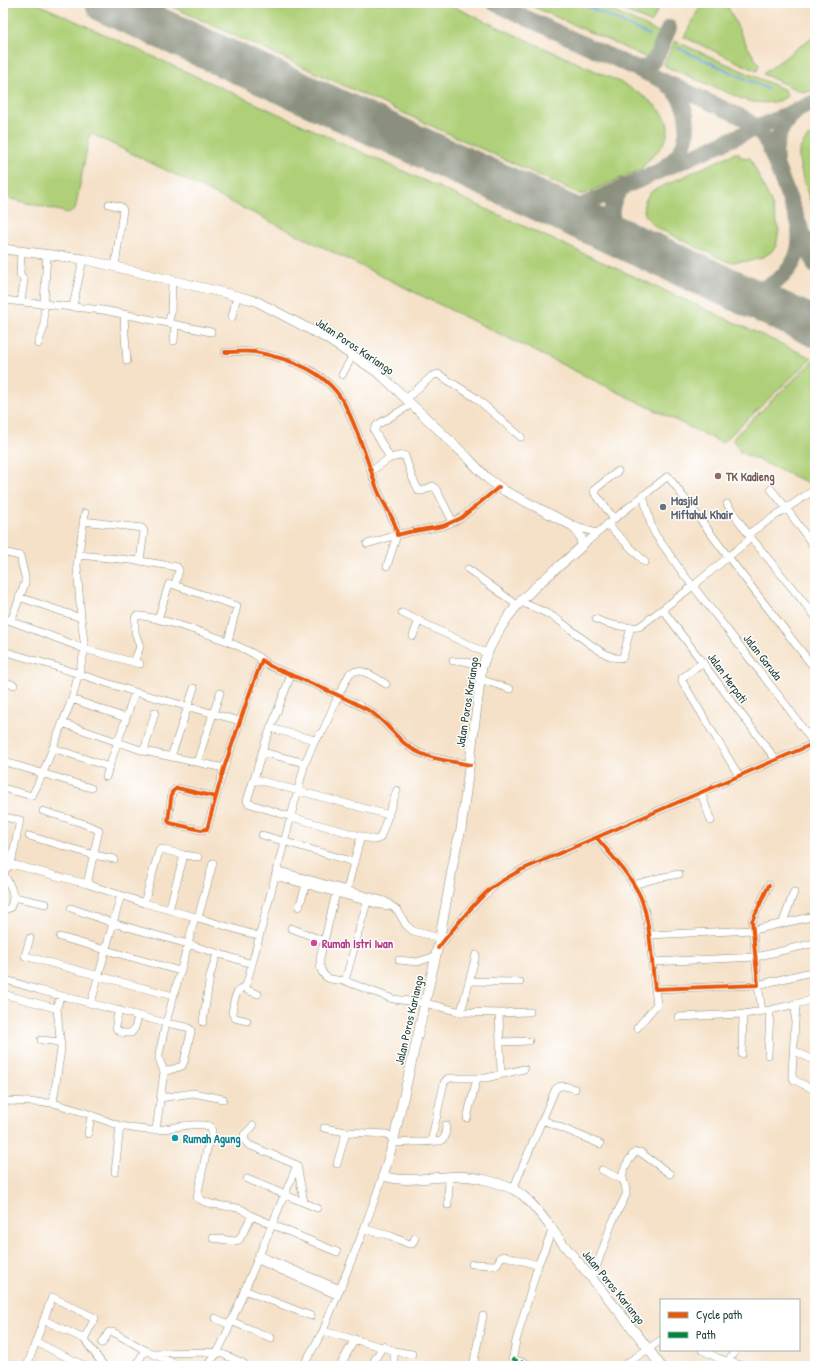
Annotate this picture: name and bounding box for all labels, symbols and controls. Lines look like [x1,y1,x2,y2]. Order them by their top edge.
street label: Jalan Poros Kariango [312,313,398,379]
place label: TK Kadieng [725,468,775,486]
marker: TK Kadieng [713,471,723,481]
place label: Masjid Miftahul Khair [671,492,733,523]
marker: Masjid Miftahul Khair [658,502,668,512]
street label: Jalan Garuda [740,630,787,684]
street label: Jalan Merpati [704,649,752,707]
street label: Jalan Poros Kariango [451,655,483,748]
place label: Rumah Istri Iwan [322,935,394,952]
marker: Rumah Istri Iwan [309,938,319,948]
street label: Jalan Poros Kariango [390,973,428,1066]
place label: Rumah Agung [183,1130,241,1148]
marker: Rumah Agung [170,1133,180,1143]
street label: Jalan Poros Kariango [579,1246,649,1328]
legend [660,1299,800,1351]
text: Cycle path [696,1306,742,1323]
text: Path [696,1326,716,1343]

